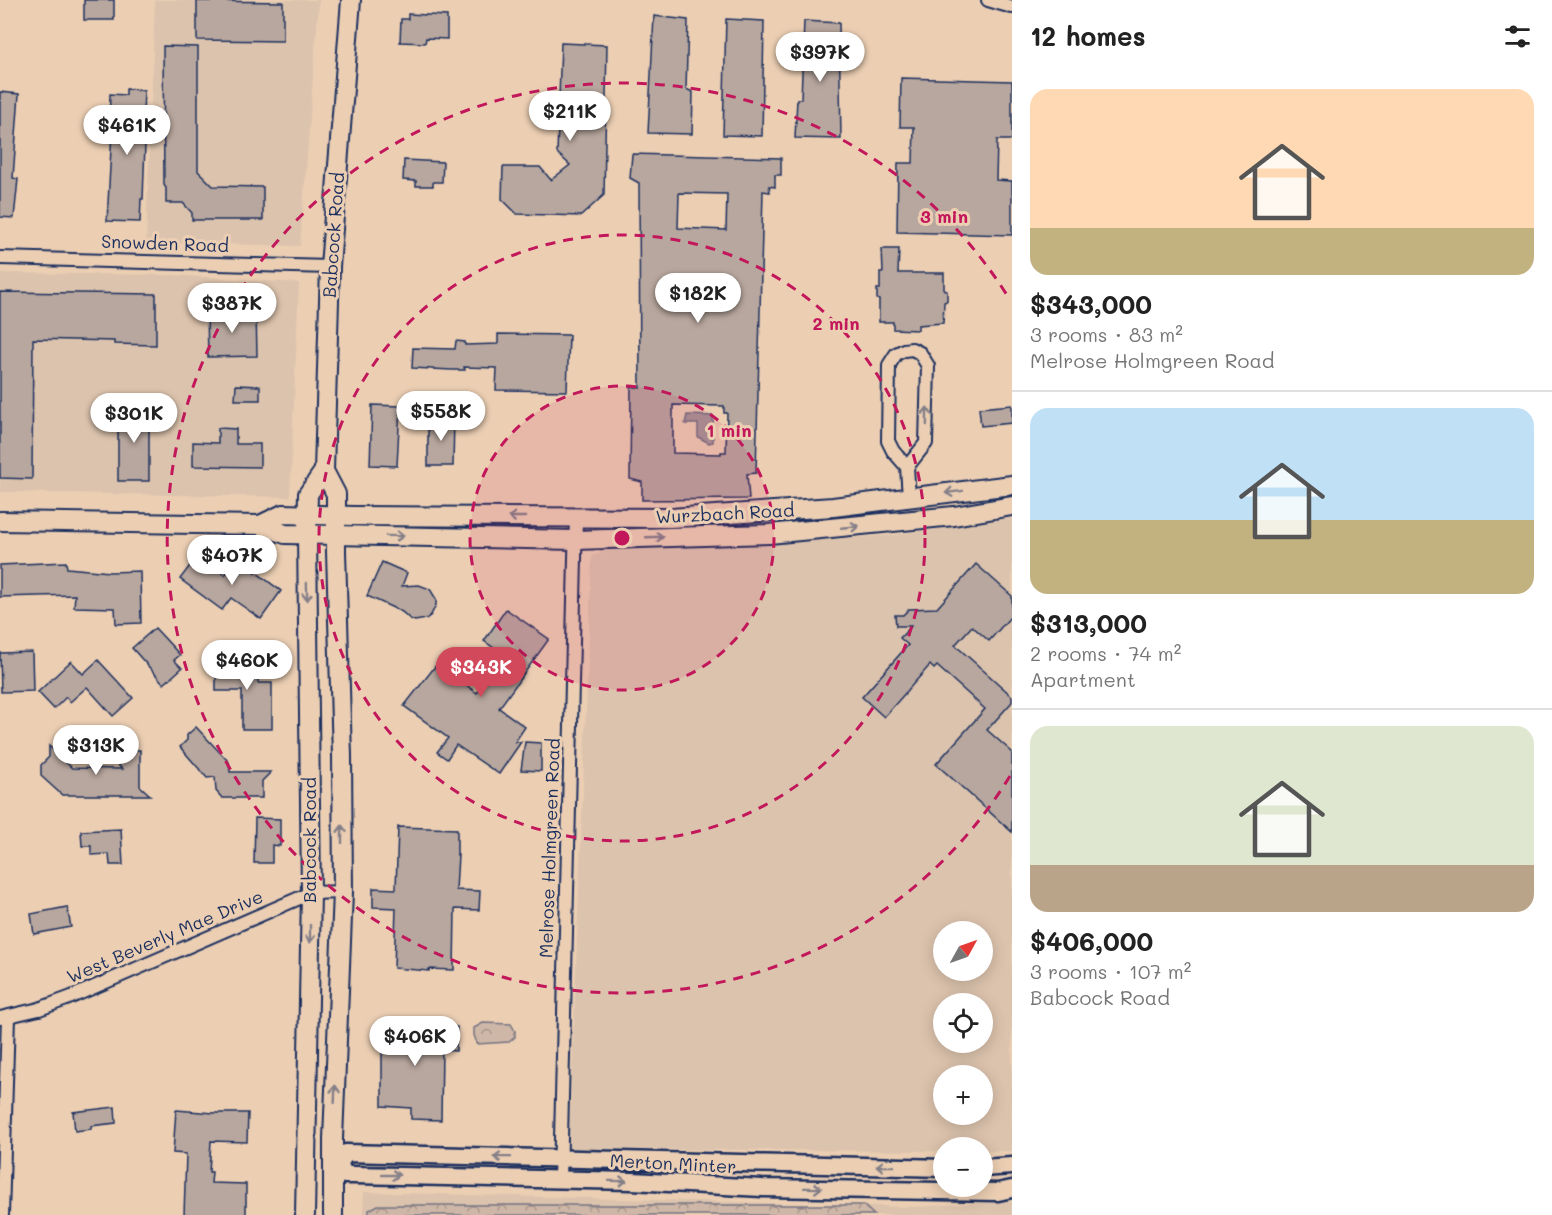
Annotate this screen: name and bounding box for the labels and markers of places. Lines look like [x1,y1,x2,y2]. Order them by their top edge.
pin: $397K [778,32,862,83]
pin: $211K [528,91,612,142]
pin: $461K [85,105,169,156]
pin: $182K [656,273,740,324]
pin: $387K [190,283,274,334]
pin: $558K [399,391,483,442]
pin: $301K [92,393,176,444]
centre of rings [612,528,632,548]
pin: $407K [190,535,274,586]
pin: $460K [205,640,289,691]
pin: $343K [439,647,523,698]
pin: $313K [54,725,138,776]
pin: $406K [373,1016,457,1067]

